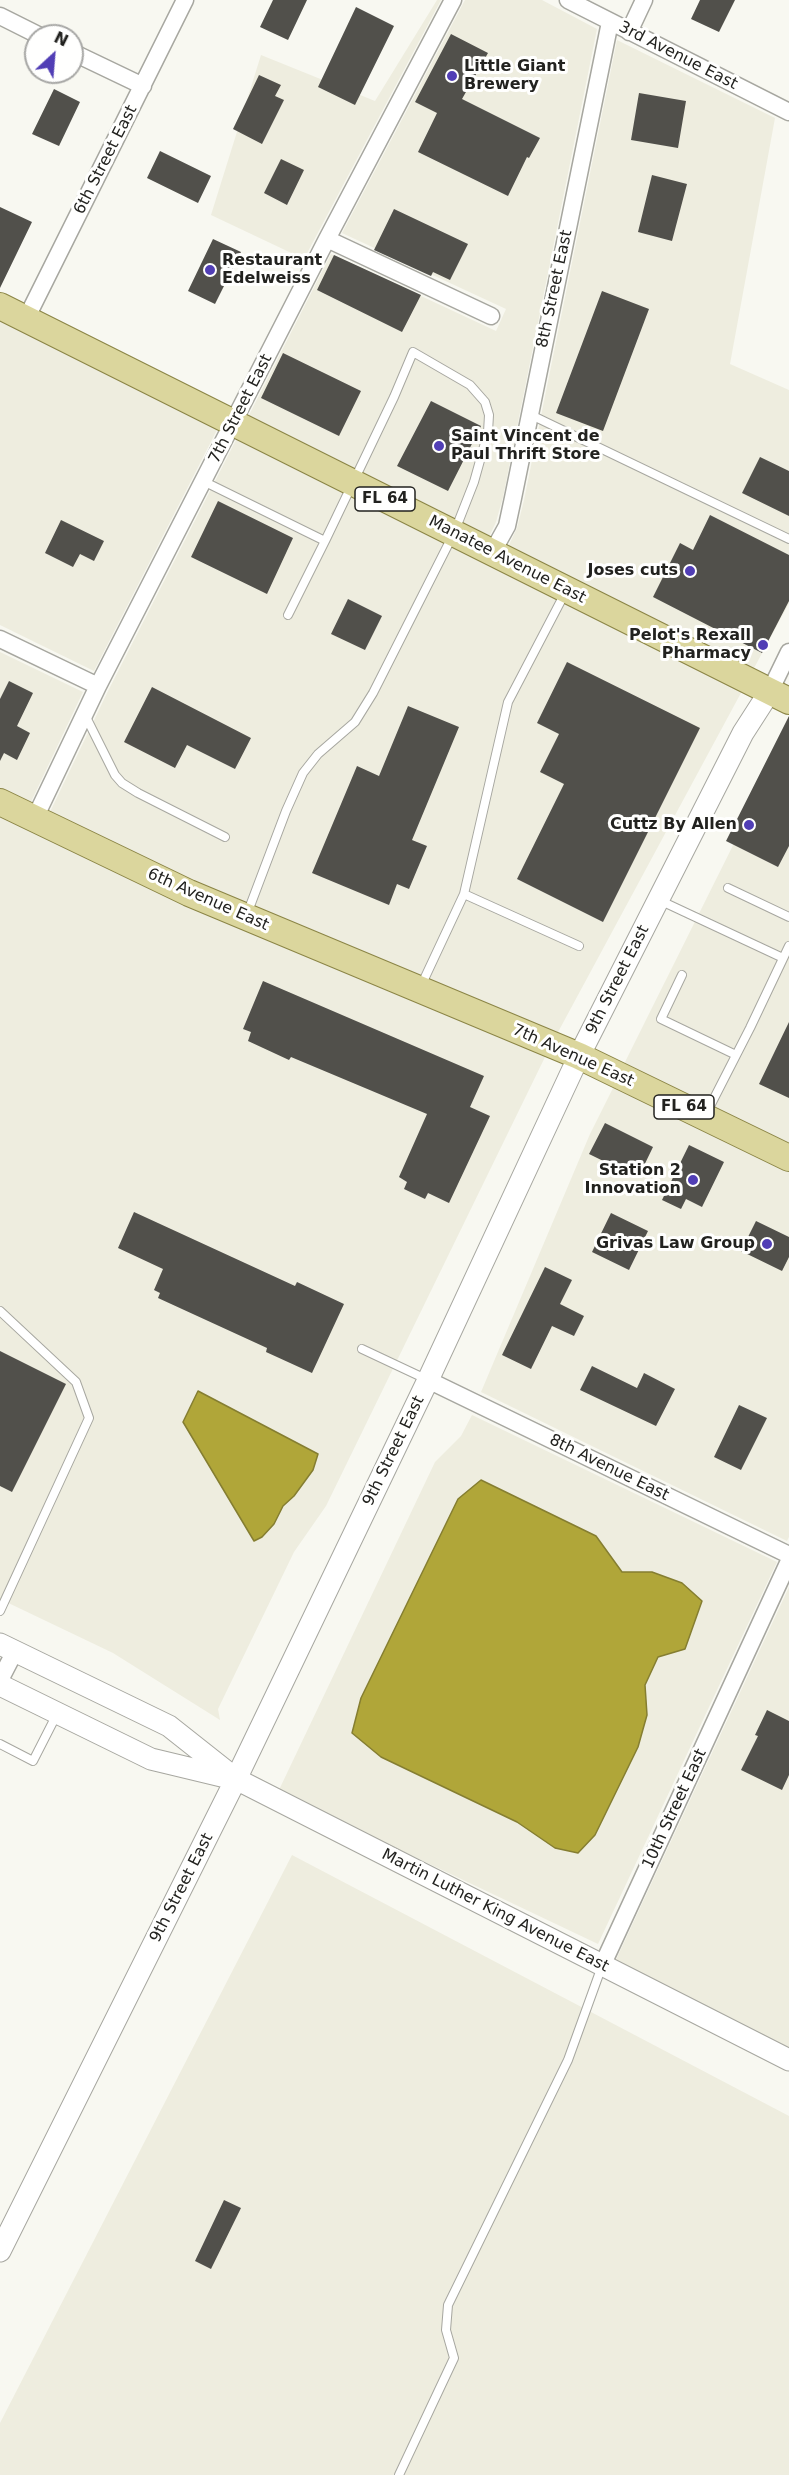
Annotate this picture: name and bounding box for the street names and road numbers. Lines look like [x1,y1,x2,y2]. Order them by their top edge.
street label: 3rd Avenue East [615,18,741,94]
street label: 6th Street East [70,102,142,218]
street label: 8th Street East [533,228,577,350]
street label: 7th Street East [205,351,277,467]
road number: FL 64 [355,487,415,511]
street label: Manatee Avenue East [425,512,589,608]
street label: 6th Avenue East [144,865,272,935]
street label: 9th Street East [582,922,654,1038]
street label: 7th Avenue East [509,1021,637,1091]
road number: FL 64 [654,1095,714,1119]
street label: 9th Street East [359,1393,429,1509]
street label: 8th Avenue East [546,1431,672,1505]
street label: 10th Street East [639,1746,711,1872]
street label: 9th Street East [146,1830,218,1946]
street label: Martin Luther King Avenue East [378,1845,612,1977]

